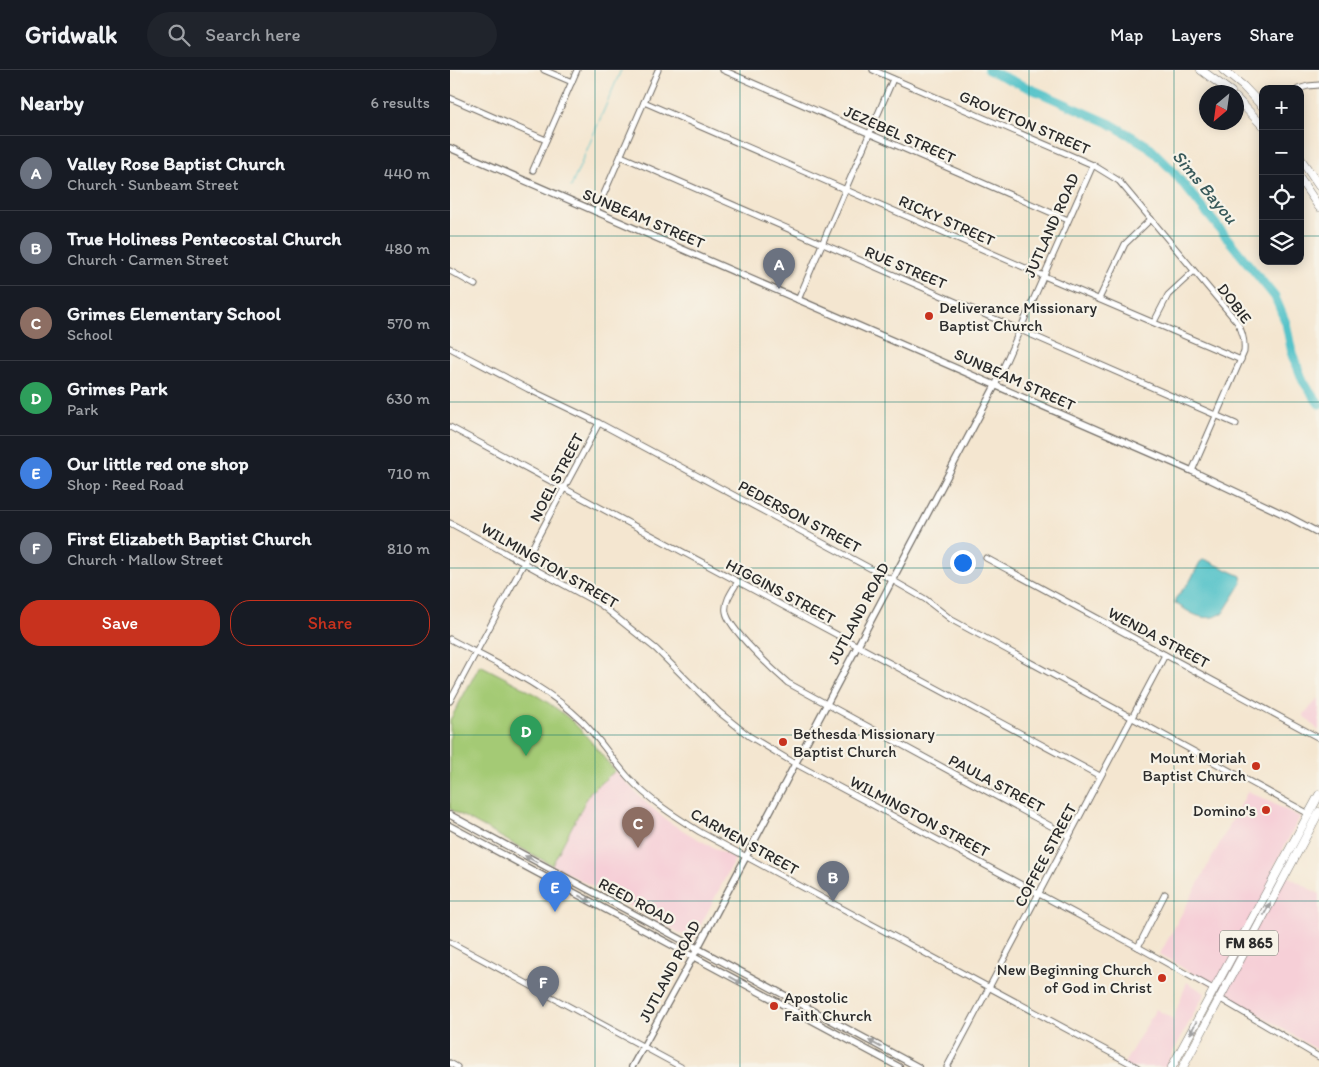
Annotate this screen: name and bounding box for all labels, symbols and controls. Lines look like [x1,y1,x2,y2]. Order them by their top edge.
search box [147,12,497,57]
text: Gridwalk [25,20,117,49]
icon: search [165,21,193,49]
text: Search here [205,23,301,46]
text: Map [1110,24,1143,46]
text: Layers [1171,24,1221,46]
text: Share [1249,24,1294,46]
north arrow [1199,85,1244,130]
map controls [1259,85,1304,265]
button: + [1259,85,1304,130]
street label: GROVETON STREET [956,86,1093,159]
text: Nearby [20,90,84,115]
text: 6 results [370,93,430,112]
street label: JEZEBEL STREET [841,101,959,168]
button: − [1259,130,1304,175]
water label: Sims Bayou [1168,146,1243,229]
text: Valley Rose Baptist Church [67,152,285,175]
text: A [31,164,41,183]
text: 440 m [384,164,430,183]
street label: JUTLAND ROAD [1020,170,1083,280]
text: Church · Sunbeam Street [67,175,238,194]
button: locate [1259,175,1304,220]
street label: SUNBEAM STREET [580,184,708,253]
street label: RICKY STREET [896,191,998,250]
button: layers [1259,220,1304,265]
text: True Holiness Pentecostal Church [67,227,341,250]
text: B [31,239,41,258]
text: 480 m [385,239,430,258]
street label: RUE STREET [862,242,950,293]
pin: A [763,248,795,289]
text: Church · Carmen Street [67,250,228,269]
street label: DOBIE [1213,279,1256,327]
place label: Deliverance Missionary Baptist Church [939,298,1098,335]
text: Grimes Elementary School [67,302,281,325]
marker: Deliverance Missionary Baptist Church [923,310,935,322]
text: C [31,314,41,333]
text: 570 m [387,314,430,333]
text: School [67,325,113,344]
street label: SUNBEAM STREET [951,344,1078,415]
text: Grimes Park [67,377,168,400]
text: D [31,389,41,408]
text: 630 m [386,389,430,408]
text: Park [67,400,98,419]
street label: NOEL STREET [525,430,588,525]
text: Our little red one shop [67,452,249,475]
text: E [32,464,40,483]
text: 710 m [388,464,430,483]
text: Shop · Reed Road [67,475,184,494]
street label: PEDERSON STREET [735,476,865,557]
street label: WILMINGTON STREET [478,518,622,613]
text: First Elizabeth Baptist Church [67,527,311,550]
text: F [32,539,40,558]
text: 810 m [387,539,430,558]
text: Church · Mallow Street [67,550,223,569]
your location [950,550,976,576]
street label: HIGGINS STREET [723,555,839,628]
street label: JUTLAND ROAD [824,559,893,667]
button: Save [20,600,220,646]
button: Share [230,600,430,646]
street label: WENDA STREET [1105,603,1213,672]
pin: D [510,715,542,756]
place label: Bethesda Missionary Baptist Church [793,724,935,761]
marker: Bethesda Missionary Baptist Church [777,736,789,748]
place label: Mount Moriah Baptist Church [1143,748,1246,785]
street label: PAULA STREET [945,750,1048,817]
marker: Mount Moriah Baptist Church [1250,760,1262,772]
street label: WILMINGTON STREET [847,772,993,861]
street label: COFFEE STREET [1010,800,1081,910]
place label: Domino's [1193,801,1256,820]
street label: CARMEN STREET [687,804,802,879]
marker: Domino's [1260,804,1272,816]
pin: C [622,807,654,848]
one-way arrow [523,855,538,863]
pin: B [817,861,849,902]
pin: E [539,871,571,912]
street label: REED ROAD [595,873,678,930]
one-way arrow [579,894,592,903]
one-way arrow [1263,902,1271,917]
street label: JUTLAND ROAD [635,917,704,1025]
road number: FM 865 [1220,930,1278,956]
place label: New Beginning Church of God in Christ [997,960,1152,997]
pin: F [527,966,559,1007]
marker: New Beginning Church of God in Christ [1156,972,1168,984]
one-way arrow [728,976,743,984]
place label: Apostolic Faith Church [784,988,872,1025]
marker: Apostolic Faith Church [768,1000,780,1012]
one-way arrow [1189,1021,1198,1035]
one-way arrow [868,1039,881,1048]

